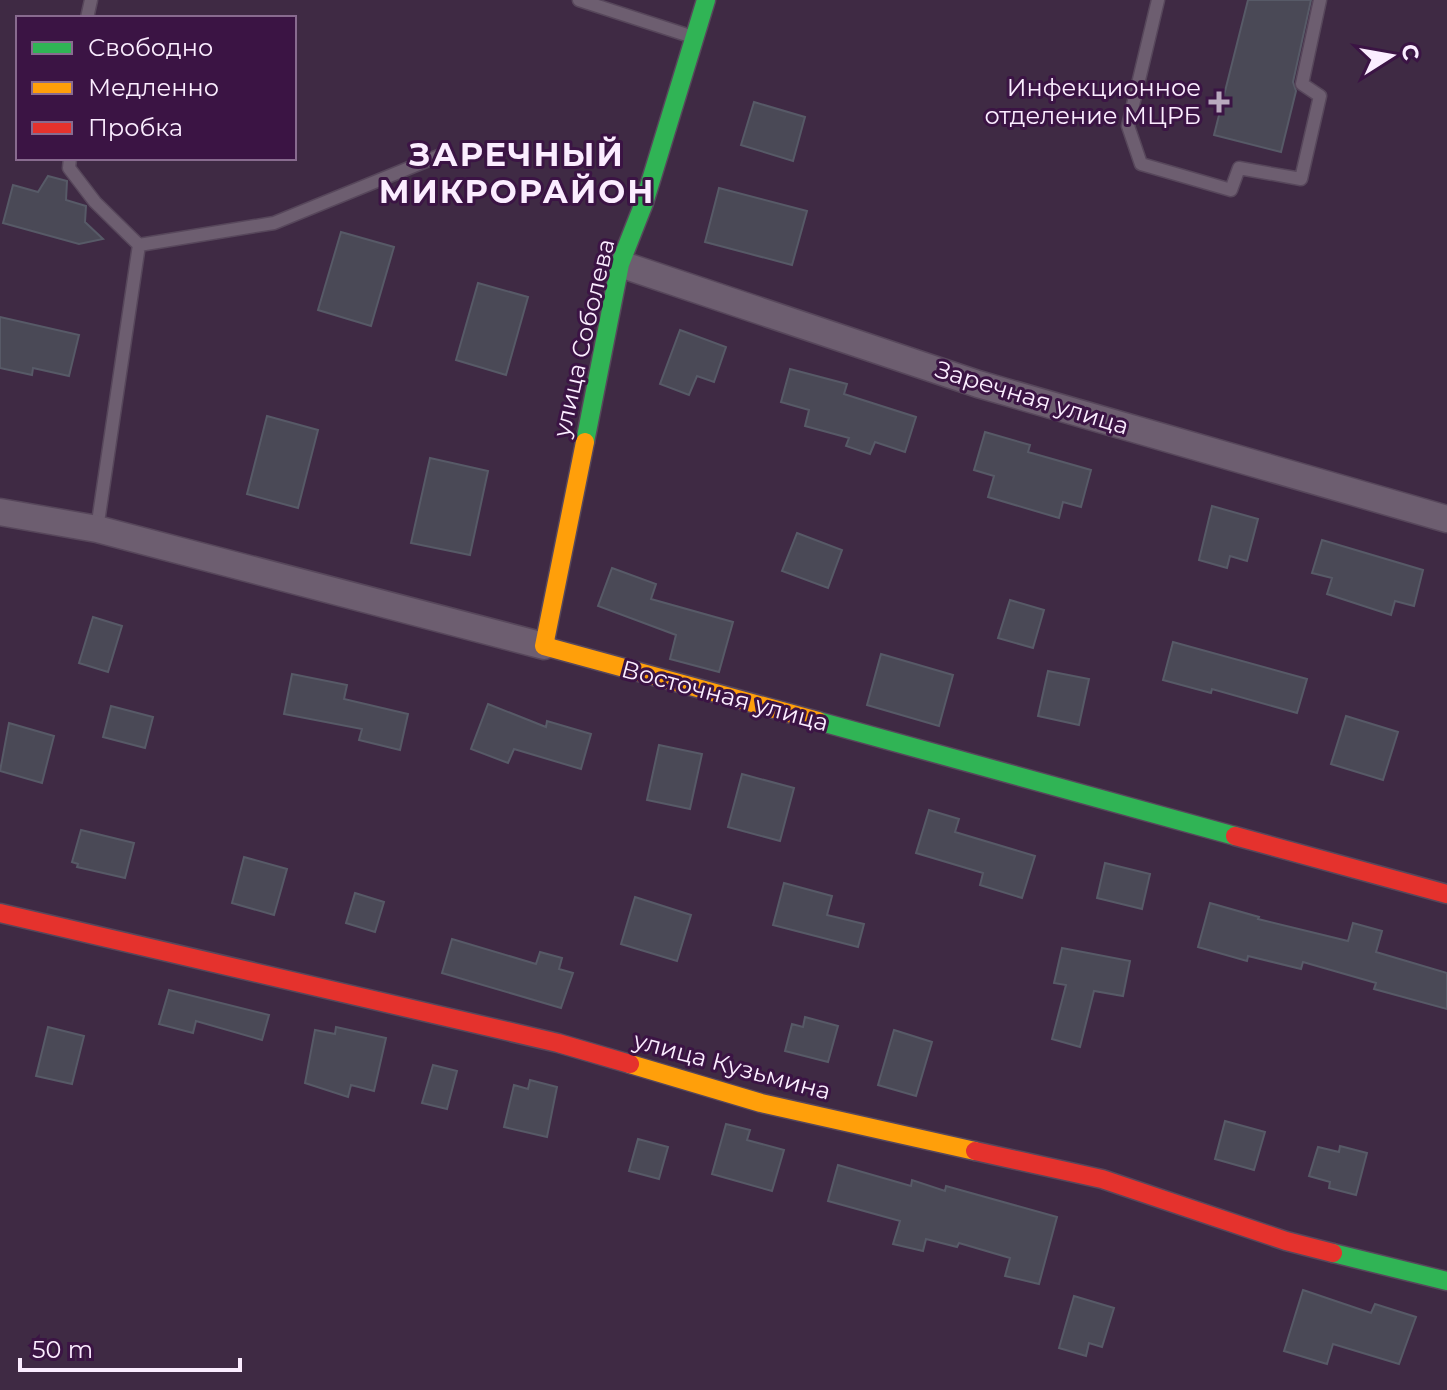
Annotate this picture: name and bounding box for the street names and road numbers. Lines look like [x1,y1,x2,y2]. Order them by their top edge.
street label: улица Соболева [546,236,620,441]
street label: Заречная улица [932,354,1132,441]
street label: Восточная улица [619,654,832,737]
street label: улица Кузьмина [629,1025,834,1106]

